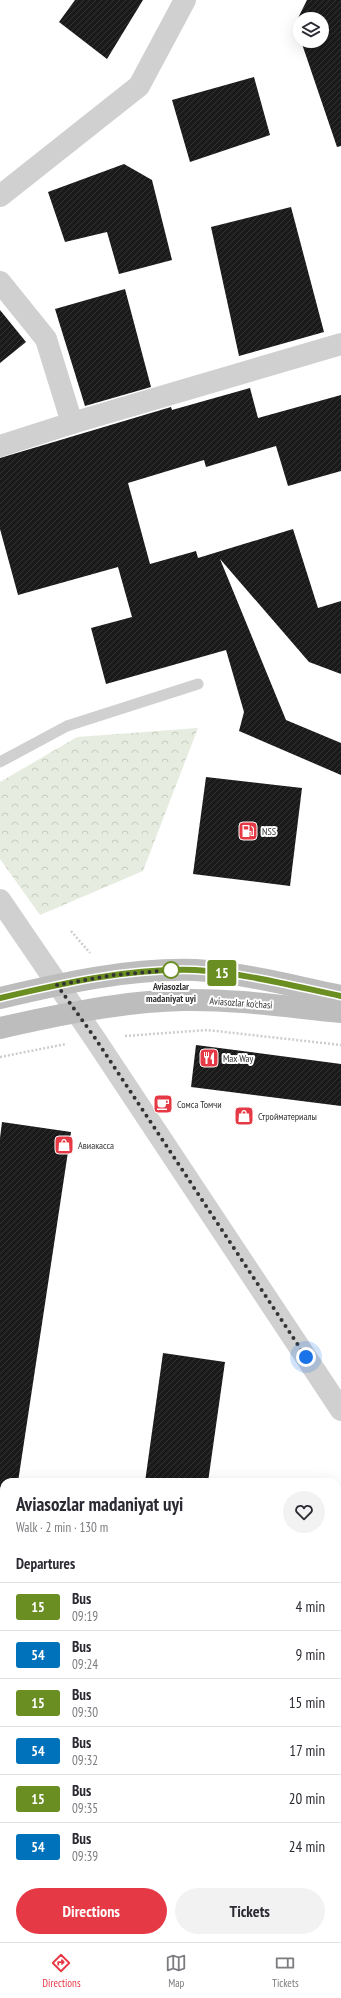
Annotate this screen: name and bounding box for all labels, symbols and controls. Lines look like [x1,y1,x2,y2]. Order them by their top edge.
map controls [293,12,329,48]
button: layers [293,12,329,48]
fuel station icon: NSS [237,820,259,842]
place label: NSS [262,825,276,838]
line badge: 15 [204,960,240,986]
marker: Aviasozlar madaniyat uyi [162,961,180,979]
text: 15 [215,964,229,982]
place label: Aviasozlar madaniyat uyi [146,980,196,1005]
street label: Aviasozlar ko'chasi [209,994,273,1012]
restaurant icon: Max Way [198,1047,220,1069]
place label: Max Way [223,1052,254,1065]
cafe icon: Сомса Томчи [152,1093,174,1115]
place label: Сомса Томчи [177,1098,222,1111]
shop icon: Стройматериалы [233,1105,255,1127]
place label: Стройматериалы [258,1110,317,1123]
shop icon: Авиакасса [53,1134,75,1156]
place label: Авиакасса [78,1139,114,1152]
your location [296,1347,316,1367]
button: heart [283,1491,325,1533]
text: Aviasozlar madaniyat uyi [16,1492,183,1516]
text: Walk · 2 min · 130 m [16,1519,108,1536]
text: Departures [16,1554,75,1573]
text: Bus [72,1589,91,1608]
text: 4 min [295,1597,325,1616]
text: 15 [31,1598,45,1616]
text: 09:19 [72,1608,98,1625]
text: Bus [72,1637,91,1656]
text: 9 min [295,1645,325,1664]
text: 54 [31,1646,45,1664]
text: 09:24 [72,1656,98,1673]
text: Bus [72,1685,91,1704]
text: 15 min [289,1693,325,1712]
text: 15 [31,1694,45,1712]
text: 09:30 [72,1704,98,1721]
text: Bus [72,1733,91,1752]
text: 17 min [289,1741,325,1760]
text: 54 [31,1742,45,1760]
text: 09:32 [72,1752,98,1769]
text: Bus [72,1781,91,1800]
text: 20 min [289,1789,325,1808]
text: 15 [31,1790,45,1808]
text: 09:35 [72,1800,98,1817]
text: Bus [72,1829,91,1848]
text: 24 min [289,1837,325,1856]
text: 54 [31,1838,45,1856]
text: 09:39 [72,1848,98,1865]
button: Directions [16,1888,167,1934]
button: Tickets [175,1888,325,1934]
tab: Directions [42,1952,81,1990]
tab: Map [165,1952,187,1990]
tab: Tickets [272,1952,299,1990]

